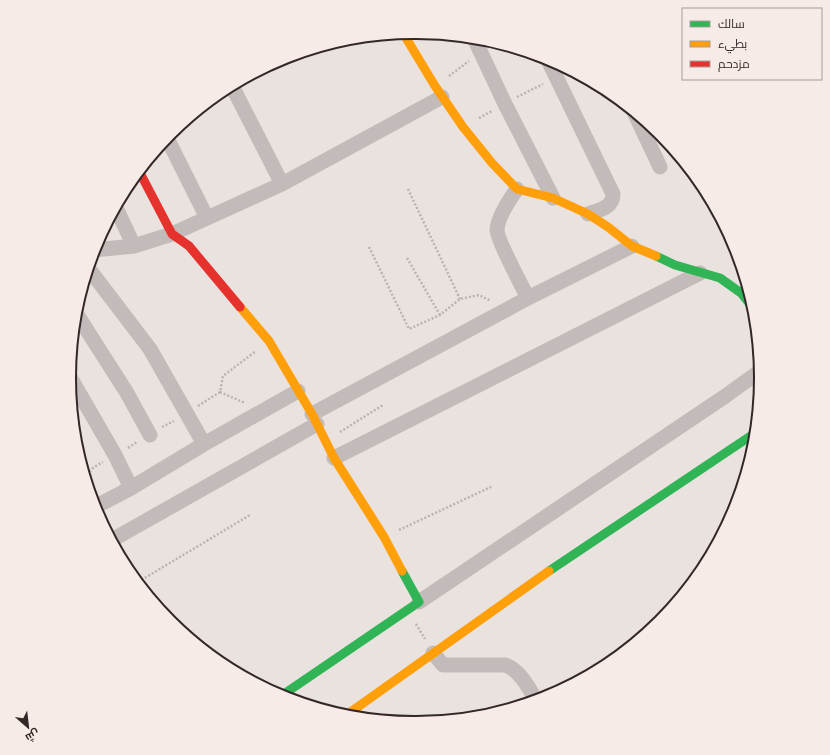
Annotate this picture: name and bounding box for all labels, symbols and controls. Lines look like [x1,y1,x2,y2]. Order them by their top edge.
legend [682,8,822,80]
text: سالك [718,16,745,31]
text: بطيء [718,36,747,54]
text: مزدحم [718,56,750,72]
north arrow [8,707,48,747]
text: ش [23,726,42,745]

